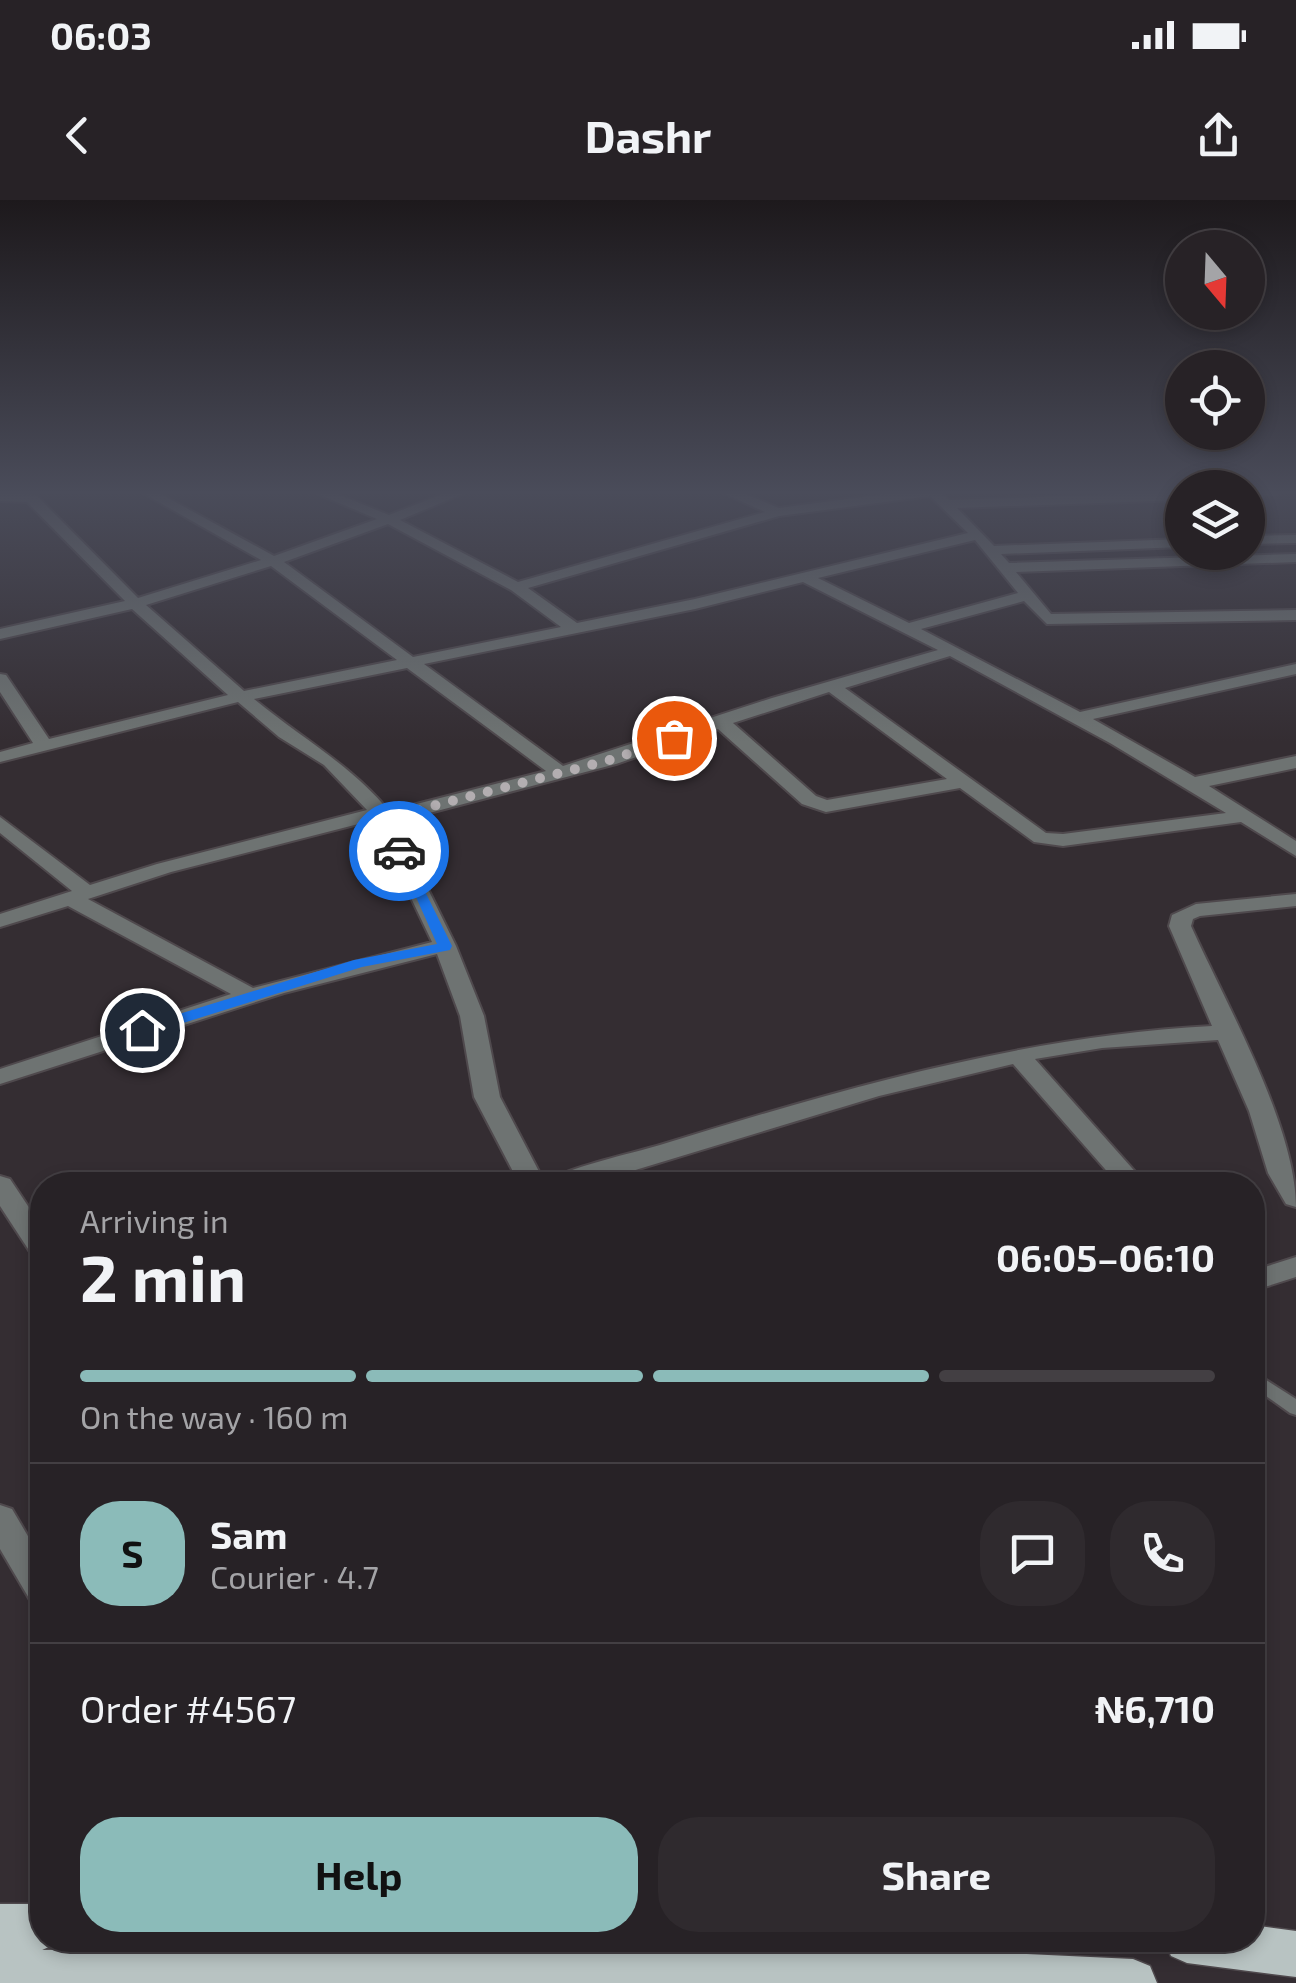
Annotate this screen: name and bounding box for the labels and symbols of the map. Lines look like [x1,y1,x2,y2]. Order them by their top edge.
north arrow [1165,230,1265,330]
pin [632,696,717,781]
courier [349,801,449,901]
pin [100,988,185,1073]

